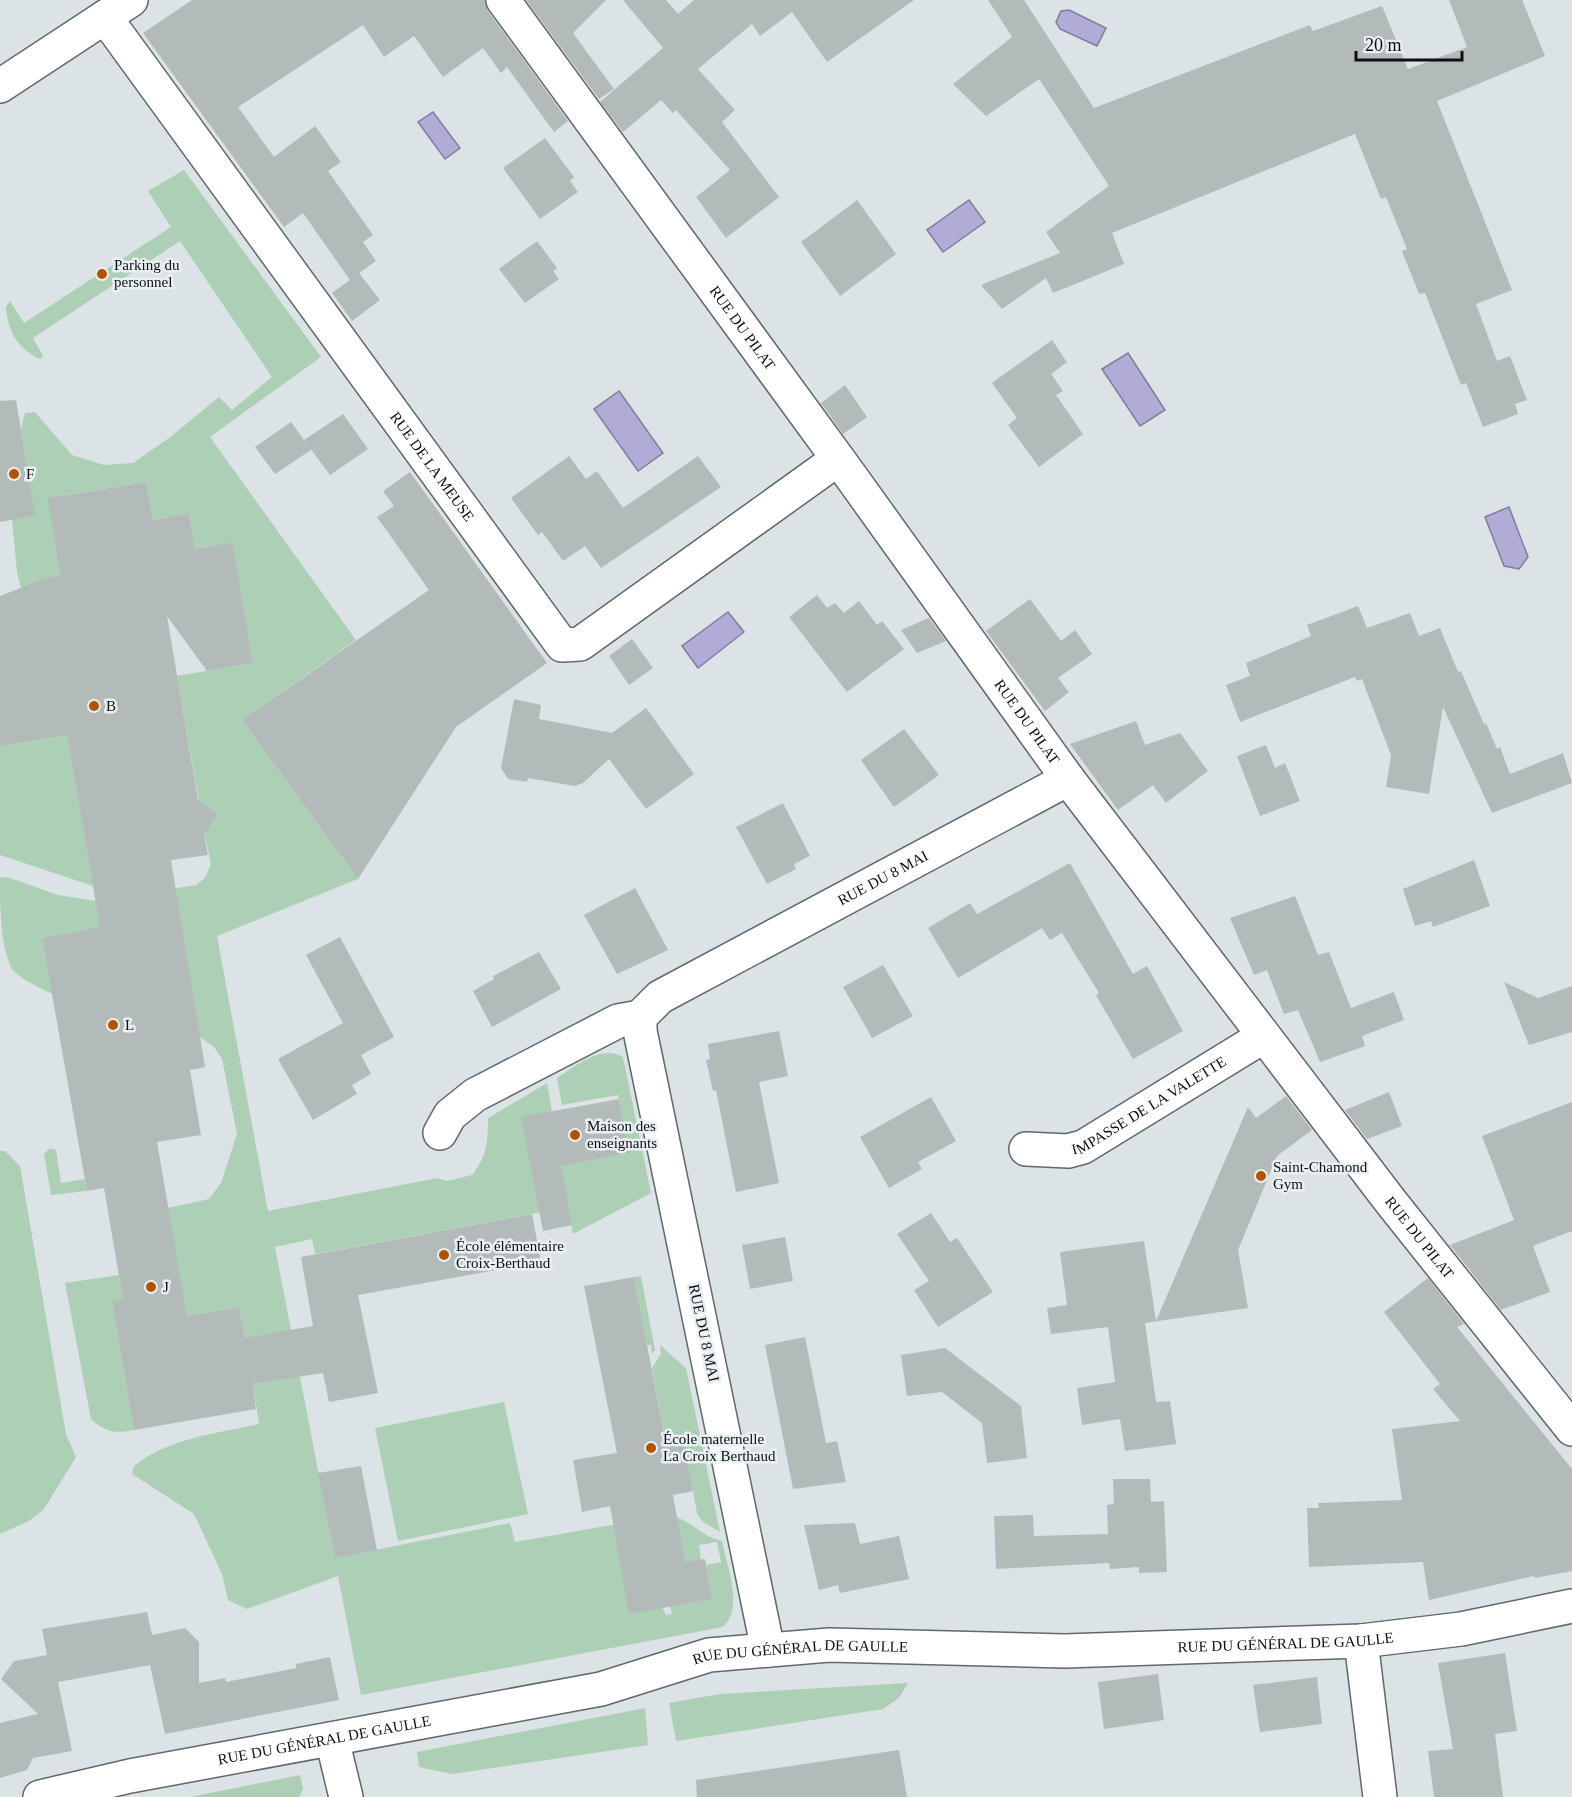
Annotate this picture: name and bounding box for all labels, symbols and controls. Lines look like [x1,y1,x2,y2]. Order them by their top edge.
scale bar [1356,24,1462,62]
text: 20 m [1365,35,1402,55]
place label: Parking du personnel [114,257,180,290]
marker: Parking du personnel [95,267,109,281]
street label: RUE DU PILAT [706,283,778,373]
street label: RUE DE LA MEUSE [387,409,477,524]
place label: F [26,466,34,482]
marker: F [7,467,21,481]
street label: RUE DU PILAT [991,677,1063,767]
place label: B [106,698,116,714]
marker: B [87,699,101,713]
street label: RUE DU 8 MAI [835,847,931,908]
place label: L [125,1017,134,1033]
marker: L [106,1018,120,1032]
street label: IMPASSE DE LA VALETTE [1070,1053,1229,1158]
place label: Maison des enseignants [587,1118,657,1151]
marker: Maison des enseignants [568,1128,582,1142]
place label: Saint-Chamond Gym [1273,1159,1368,1192]
marker: Saint-Chamond Gym [1254,1169,1268,1183]
street label: RUE DU PILAT [1382,1193,1457,1282]
place label: École élémentaire Croix-Berthaud [456,1238,564,1271]
marker: École élémentaire Croix-Berthaud [437,1248,451,1262]
place label: J [163,1279,169,1295]
marker: J [144,1280,158,1294]
street label: RUE DU 8 MAI [686,1283,722,1383]
place label: École maternelle La Croix Berthaud [663,1431,776,1464]
marker: École maternelle La Croix Berthaud [644,1441,658,1455]
street label: RUE DU GÉNÉRAL DE GAULLE [1177,1629,1395,1655]
street label: RUE DU GÉNÉRAL DE GAULLE [691,1637,908,1668]
street label: RUE DU GÉNÉRAL DE GAULLE [217,1713,432,1768]

